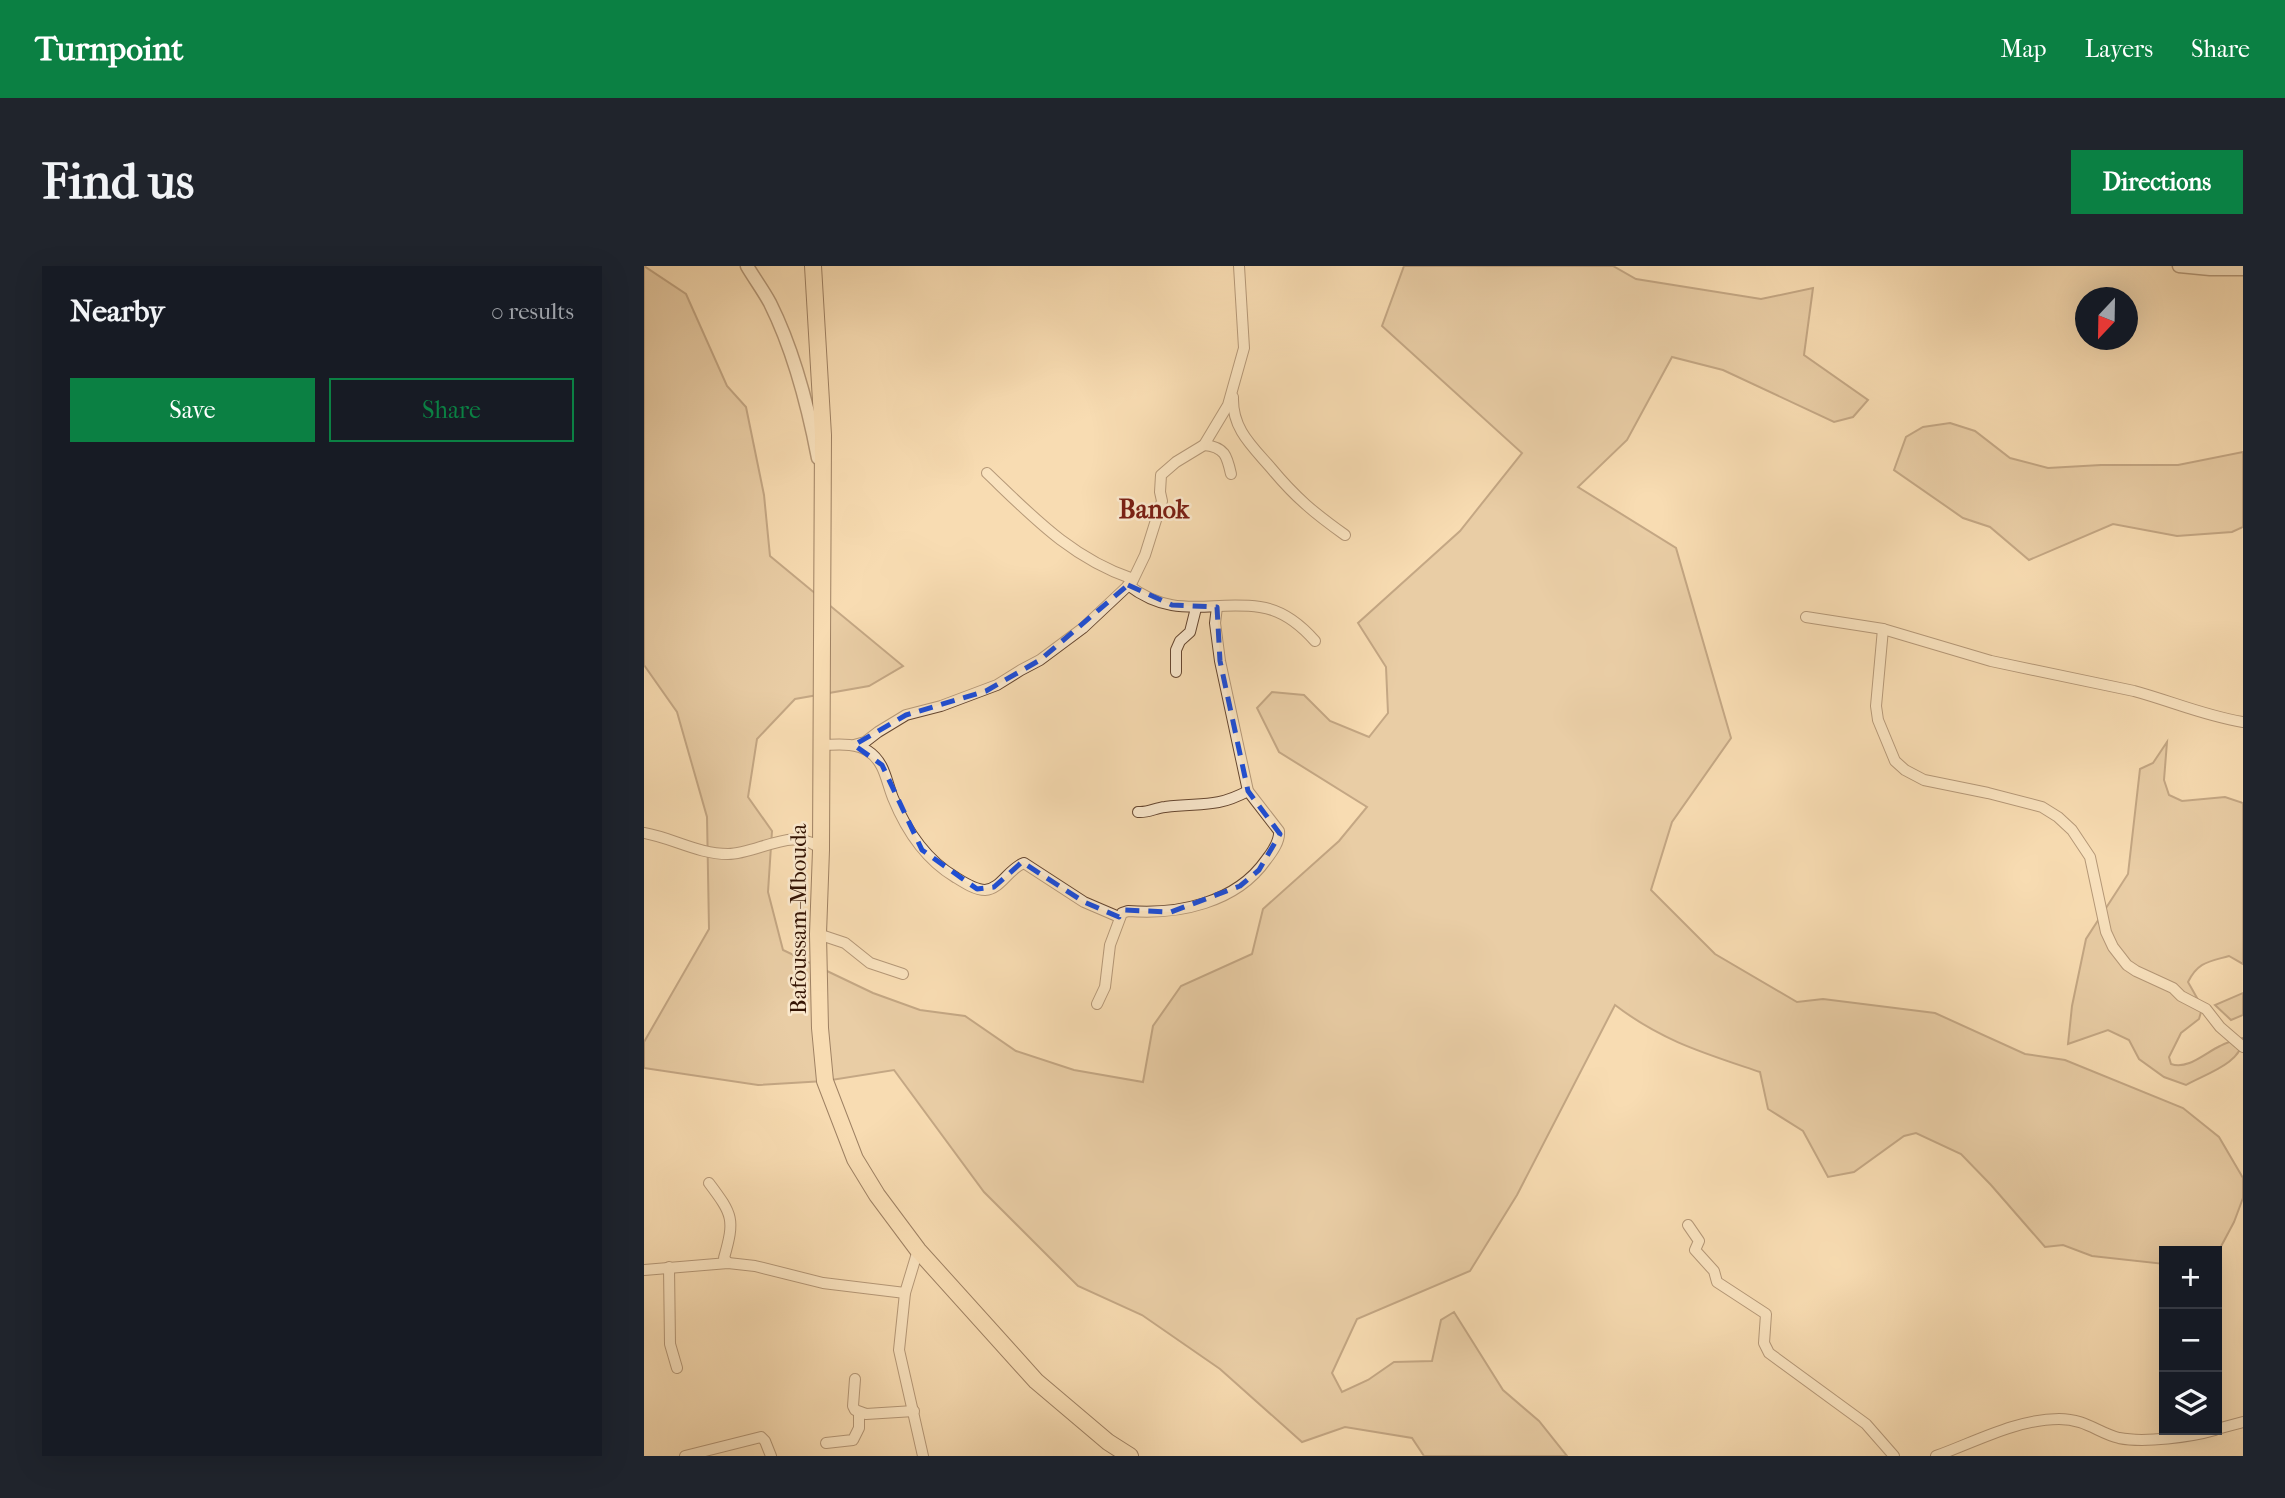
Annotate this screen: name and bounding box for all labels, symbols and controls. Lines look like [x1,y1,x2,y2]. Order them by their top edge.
text: Turnpoint [35,30,183,69]
text: Map [2001,35,2047,63]
text: Layers [2085,35,2153,63]
text: Share [2191,35,2250,63]
button: Directions [2071,150,2243,214]
text: Find us [42,153,194,211]
north arrow [2075,287,2138,350]
text: Nearby [70,294,165,329]
text: 0 results [491,298,574,325]
button: Save [70,378,315,442]
button: Share [329,378,574,442]
district label: Banok [1119,494,1191,525]
street label: Bafoussam-Mbouda [785,823,812,1014]
map controls [2159,1246,2222,1435]
button: + [2159,1246,2222,1309]
button: − [2159,1309,2222,1372]
button: layers [2159,1372,2222,1435]

